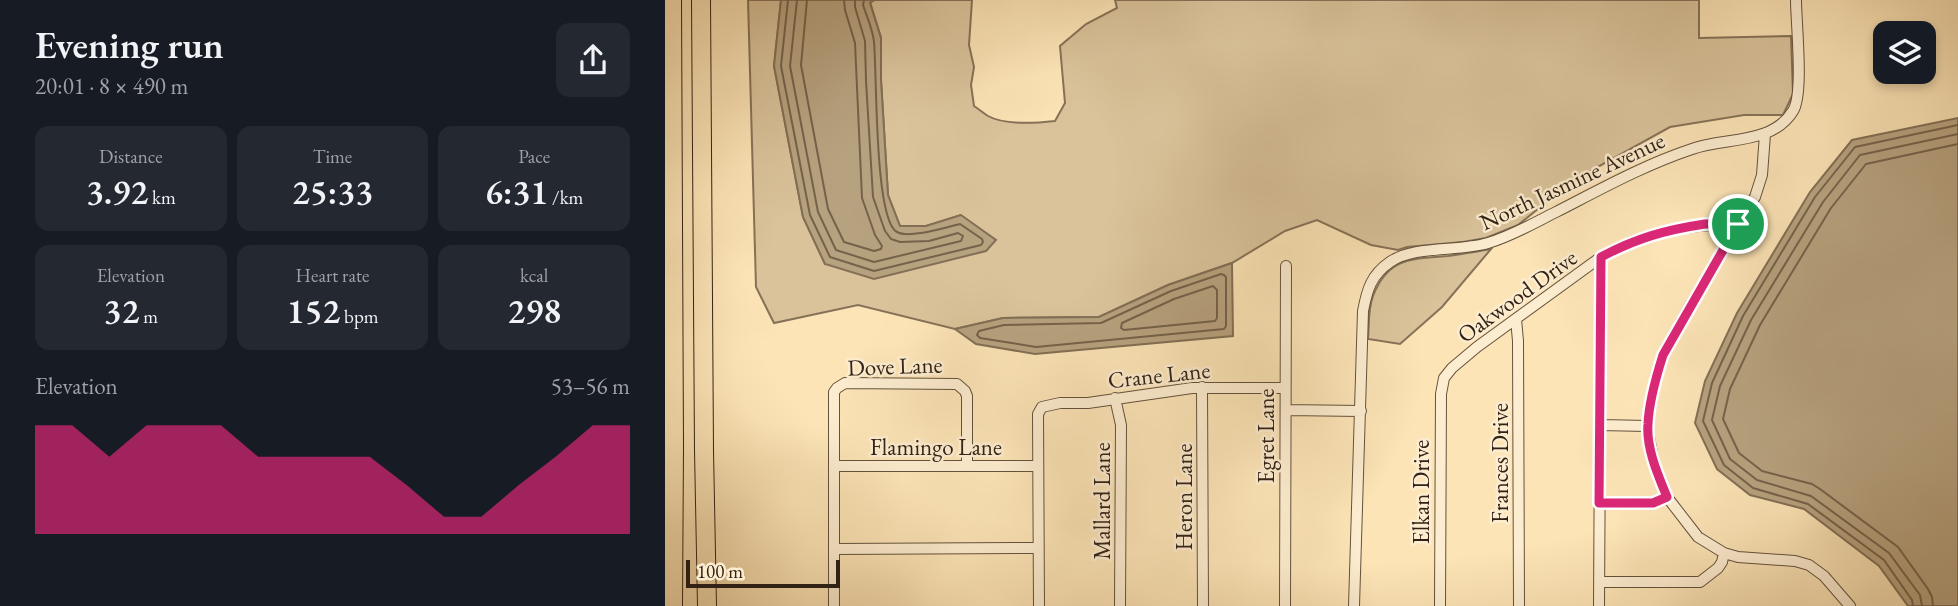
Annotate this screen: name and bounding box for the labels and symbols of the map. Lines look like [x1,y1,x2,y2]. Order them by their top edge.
street label: North Jasmine Avenue [1475,125,1669,237]
pin [1708,194,1768,254]
street label: Oakwood Drive [1451,242,1583,350]
street label: Dove Lane [847,349,943,383]
street label: Crane Lane [1106,355,1212,395]
street label: Egret Lane [1251,388,1281,484]
street label: Frances Drive [1485,403,1515,523]
street label: Flamingo Lane [870,432,1002,462]
street label: Elkan Drive [1406,440,1436,544]
street label: Mallard Lane [1087,442,1117,560]
street label: Heron Lane [1169,443,1199,551]
scale bar [686,557,840,589]

